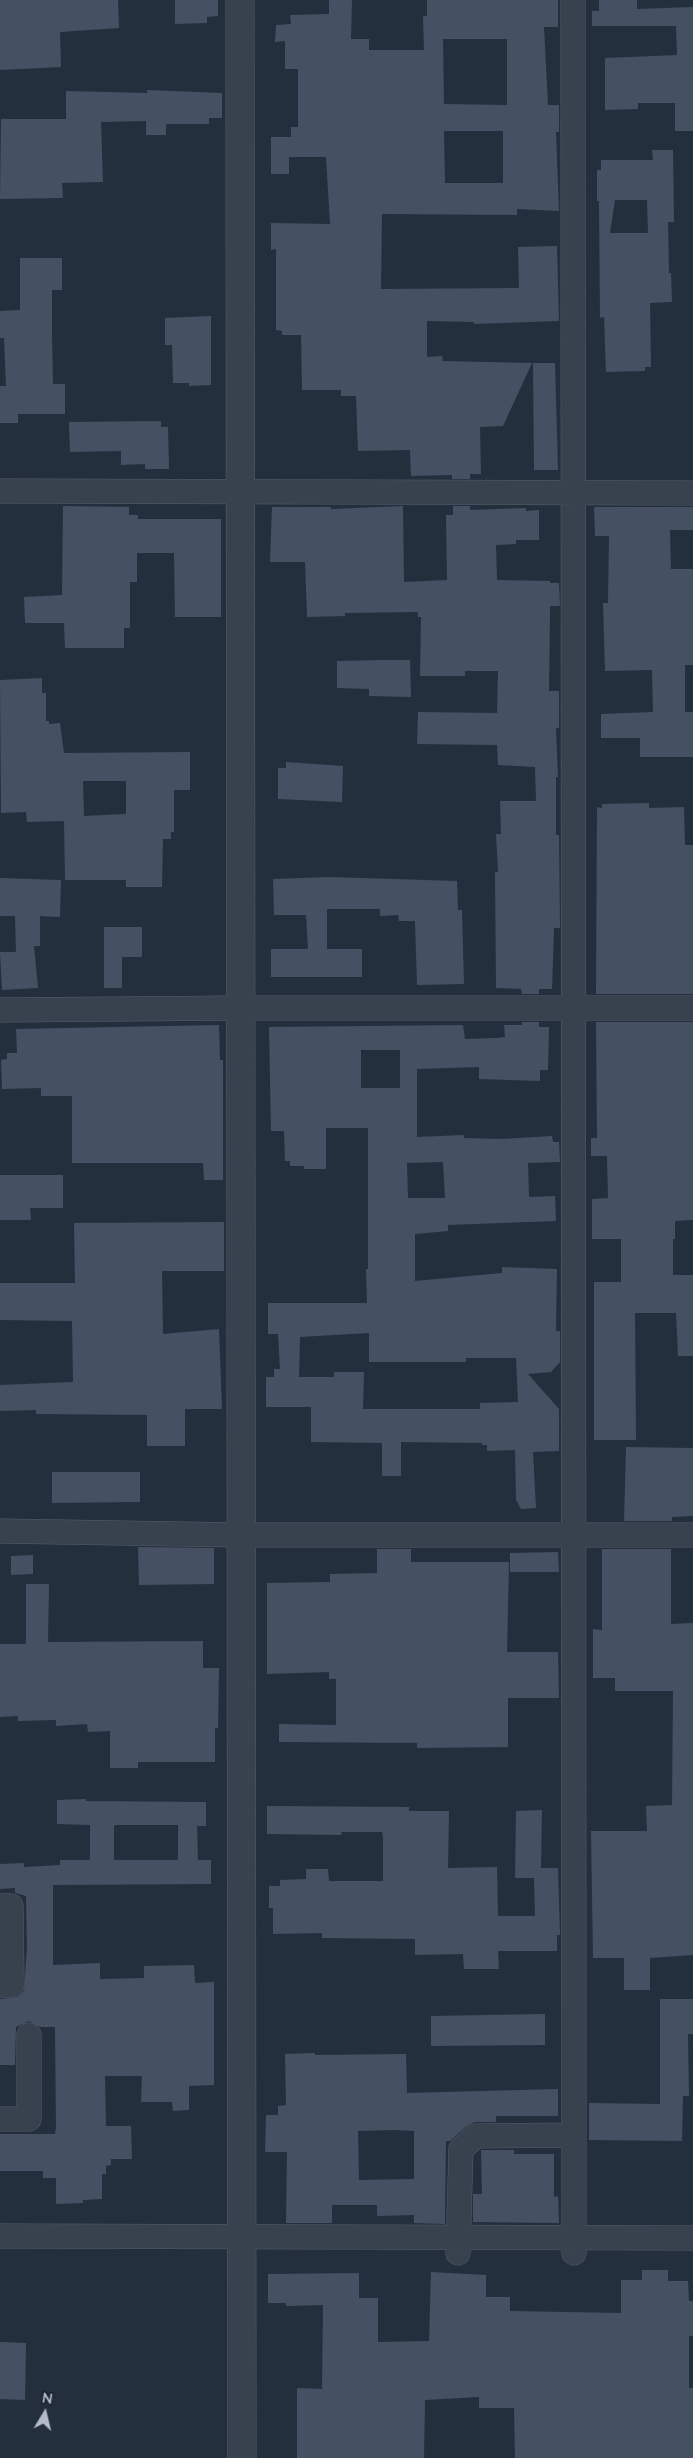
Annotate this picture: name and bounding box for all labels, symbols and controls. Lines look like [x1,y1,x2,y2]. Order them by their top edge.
north arrow [20,2388,70,2438]
text: N [41,2388,54,2408]

